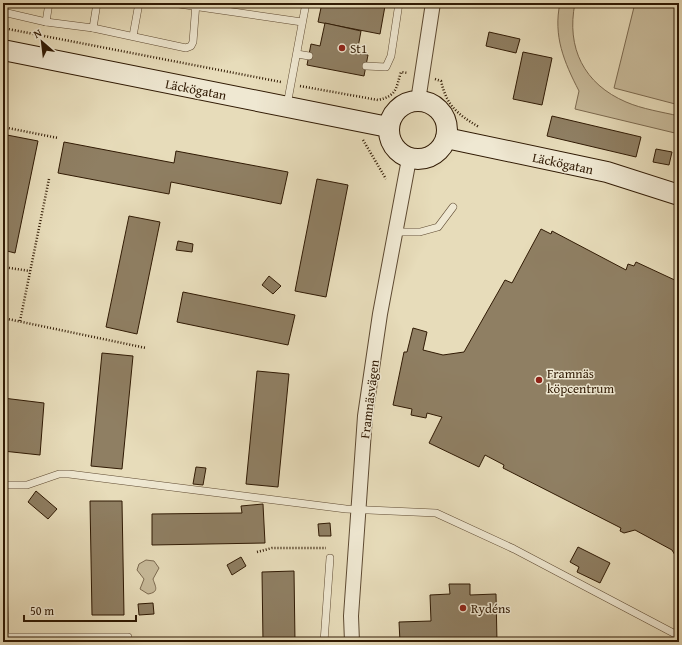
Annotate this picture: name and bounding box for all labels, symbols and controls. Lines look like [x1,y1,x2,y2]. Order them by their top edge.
north arrow [22,22,62,62]
text: N [30,24,45,42]
place label: St1 [350,39,367,58]
marker: St1 [337,43,347,53]
street label: Läckögatan [164,74,229,105]
street label: Läckögatan [531,148,596,179]
street label: Framnäsvägen [355,358,384,440]
place label: Framnäs köpcentrum [547,364,614,398]
marker: Framnäs köpcentrum [534,375,544,385]
scale bar [24,597,136,623]
place label: Rydéns [471,599,510,618]
text: 50 m [30,602,54,619]
marker: Rydéns [458,603,468,613]

